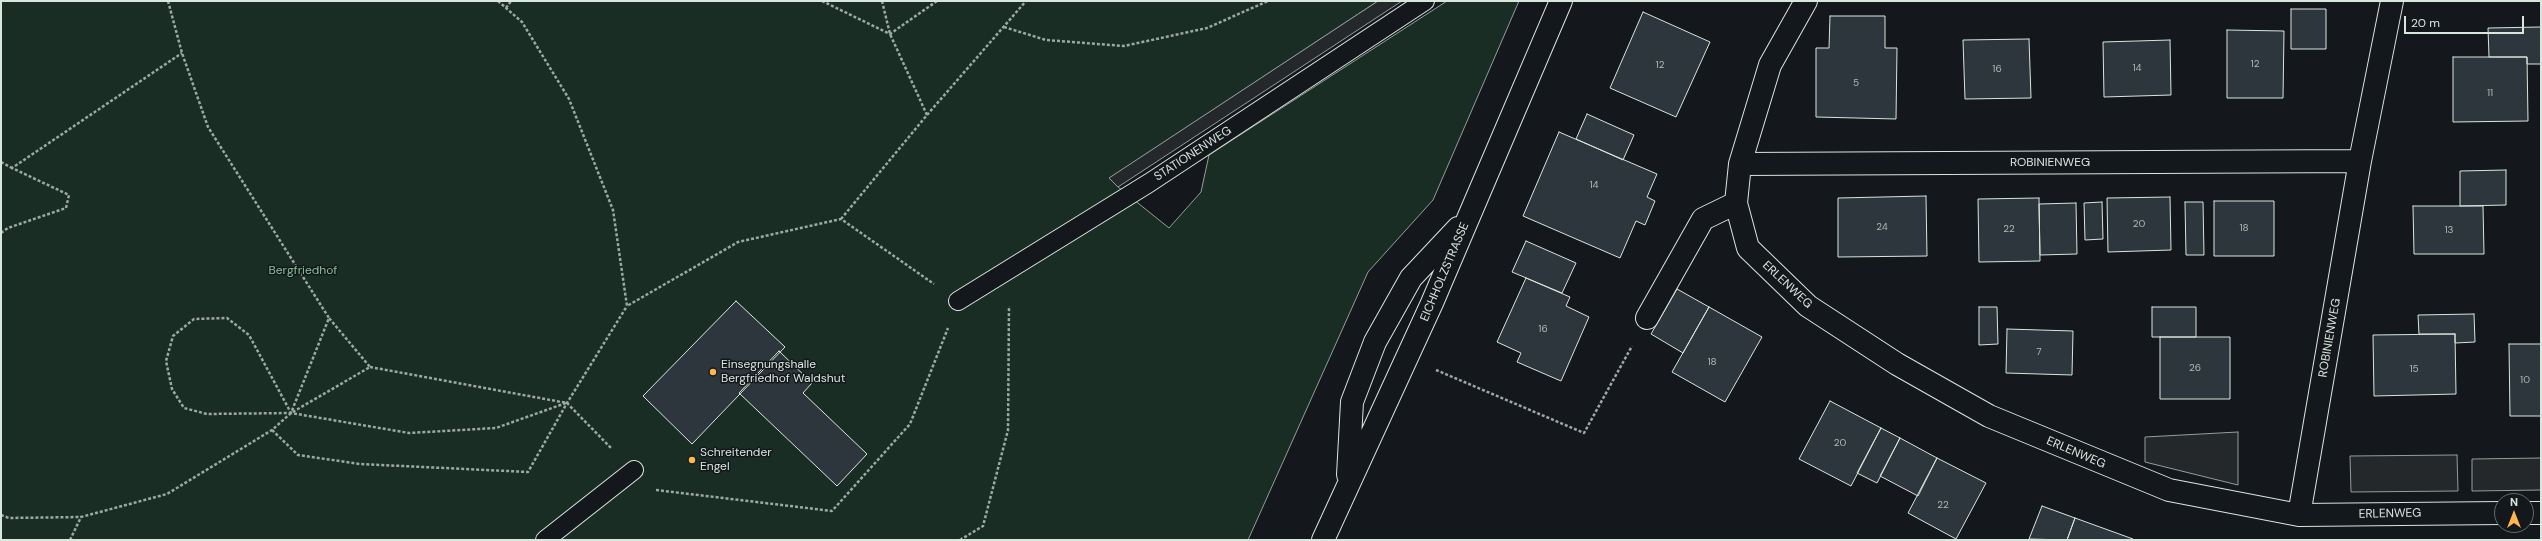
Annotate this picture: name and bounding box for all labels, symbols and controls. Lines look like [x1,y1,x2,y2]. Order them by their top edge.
scale bar [2406,8,2526,34]
text: 20 m [2411,15,2440,31]
house number: 12 [2251,58,2259,70]
house number: 12 [1656,59,1664,71]
house number: 14 [2132,62,2142,74]
house number: 16 [1992,63,2002,75]
house number: 5 [1853,77,1859,89]
house number: 11 [2487,87,2493,99]
street label: STATIONENWEG [1152,124,1234,184]
street label: ROBINIENWEG [2010,156,2090,170]
house number: 14 [1589,179,1599,191]
house number: 20 [2133,218,2145,230]
street label: EICHHOLZSTRASSE [1418,220,1472,324]
house number: 24 [1876,221,1888,233]
house number: 18 [2239,222,2249,234]
house number: 22 [2003,223,2015,235]
house number: 13 [2444,224,2454,236]
street label: ERLENWEG [1759,258,1815,312]
park label: Bergfriedhof [269,264,337,278]
street label: ROBINIENWEG [2316,297,2344,379]
house number: 16 [1538,323,1548,335]
house number: 7 [2036,346,2042,358]
house number: 18 [1707,356,1717,368]
place label: Einsegnungshalle Bergfriedhof Waldshut [721,358,845,386]
house number: 26 [2189,362,2201,374]
house number: 15 [2409,363,2419,375]
marker: Einsegnungshalle Bergfriedhof Waldshut [708,367,718,377]
house number: 10 [2520,374,2530,386]
street label: ERLENWEG [2044,434,2108,472]
house number: 20 [1834,437,1846,449]
place label: Schreitender Engel [700,446,772,474]
marker: Schreitender Engel [687,455,697,465]
north arrow [2494,493,2534,533]
text: N [2510,495,2518,509]
house number: 22 [1937,499,1949,511]
street label: ERLENWEG [2358,506,2422,522]

